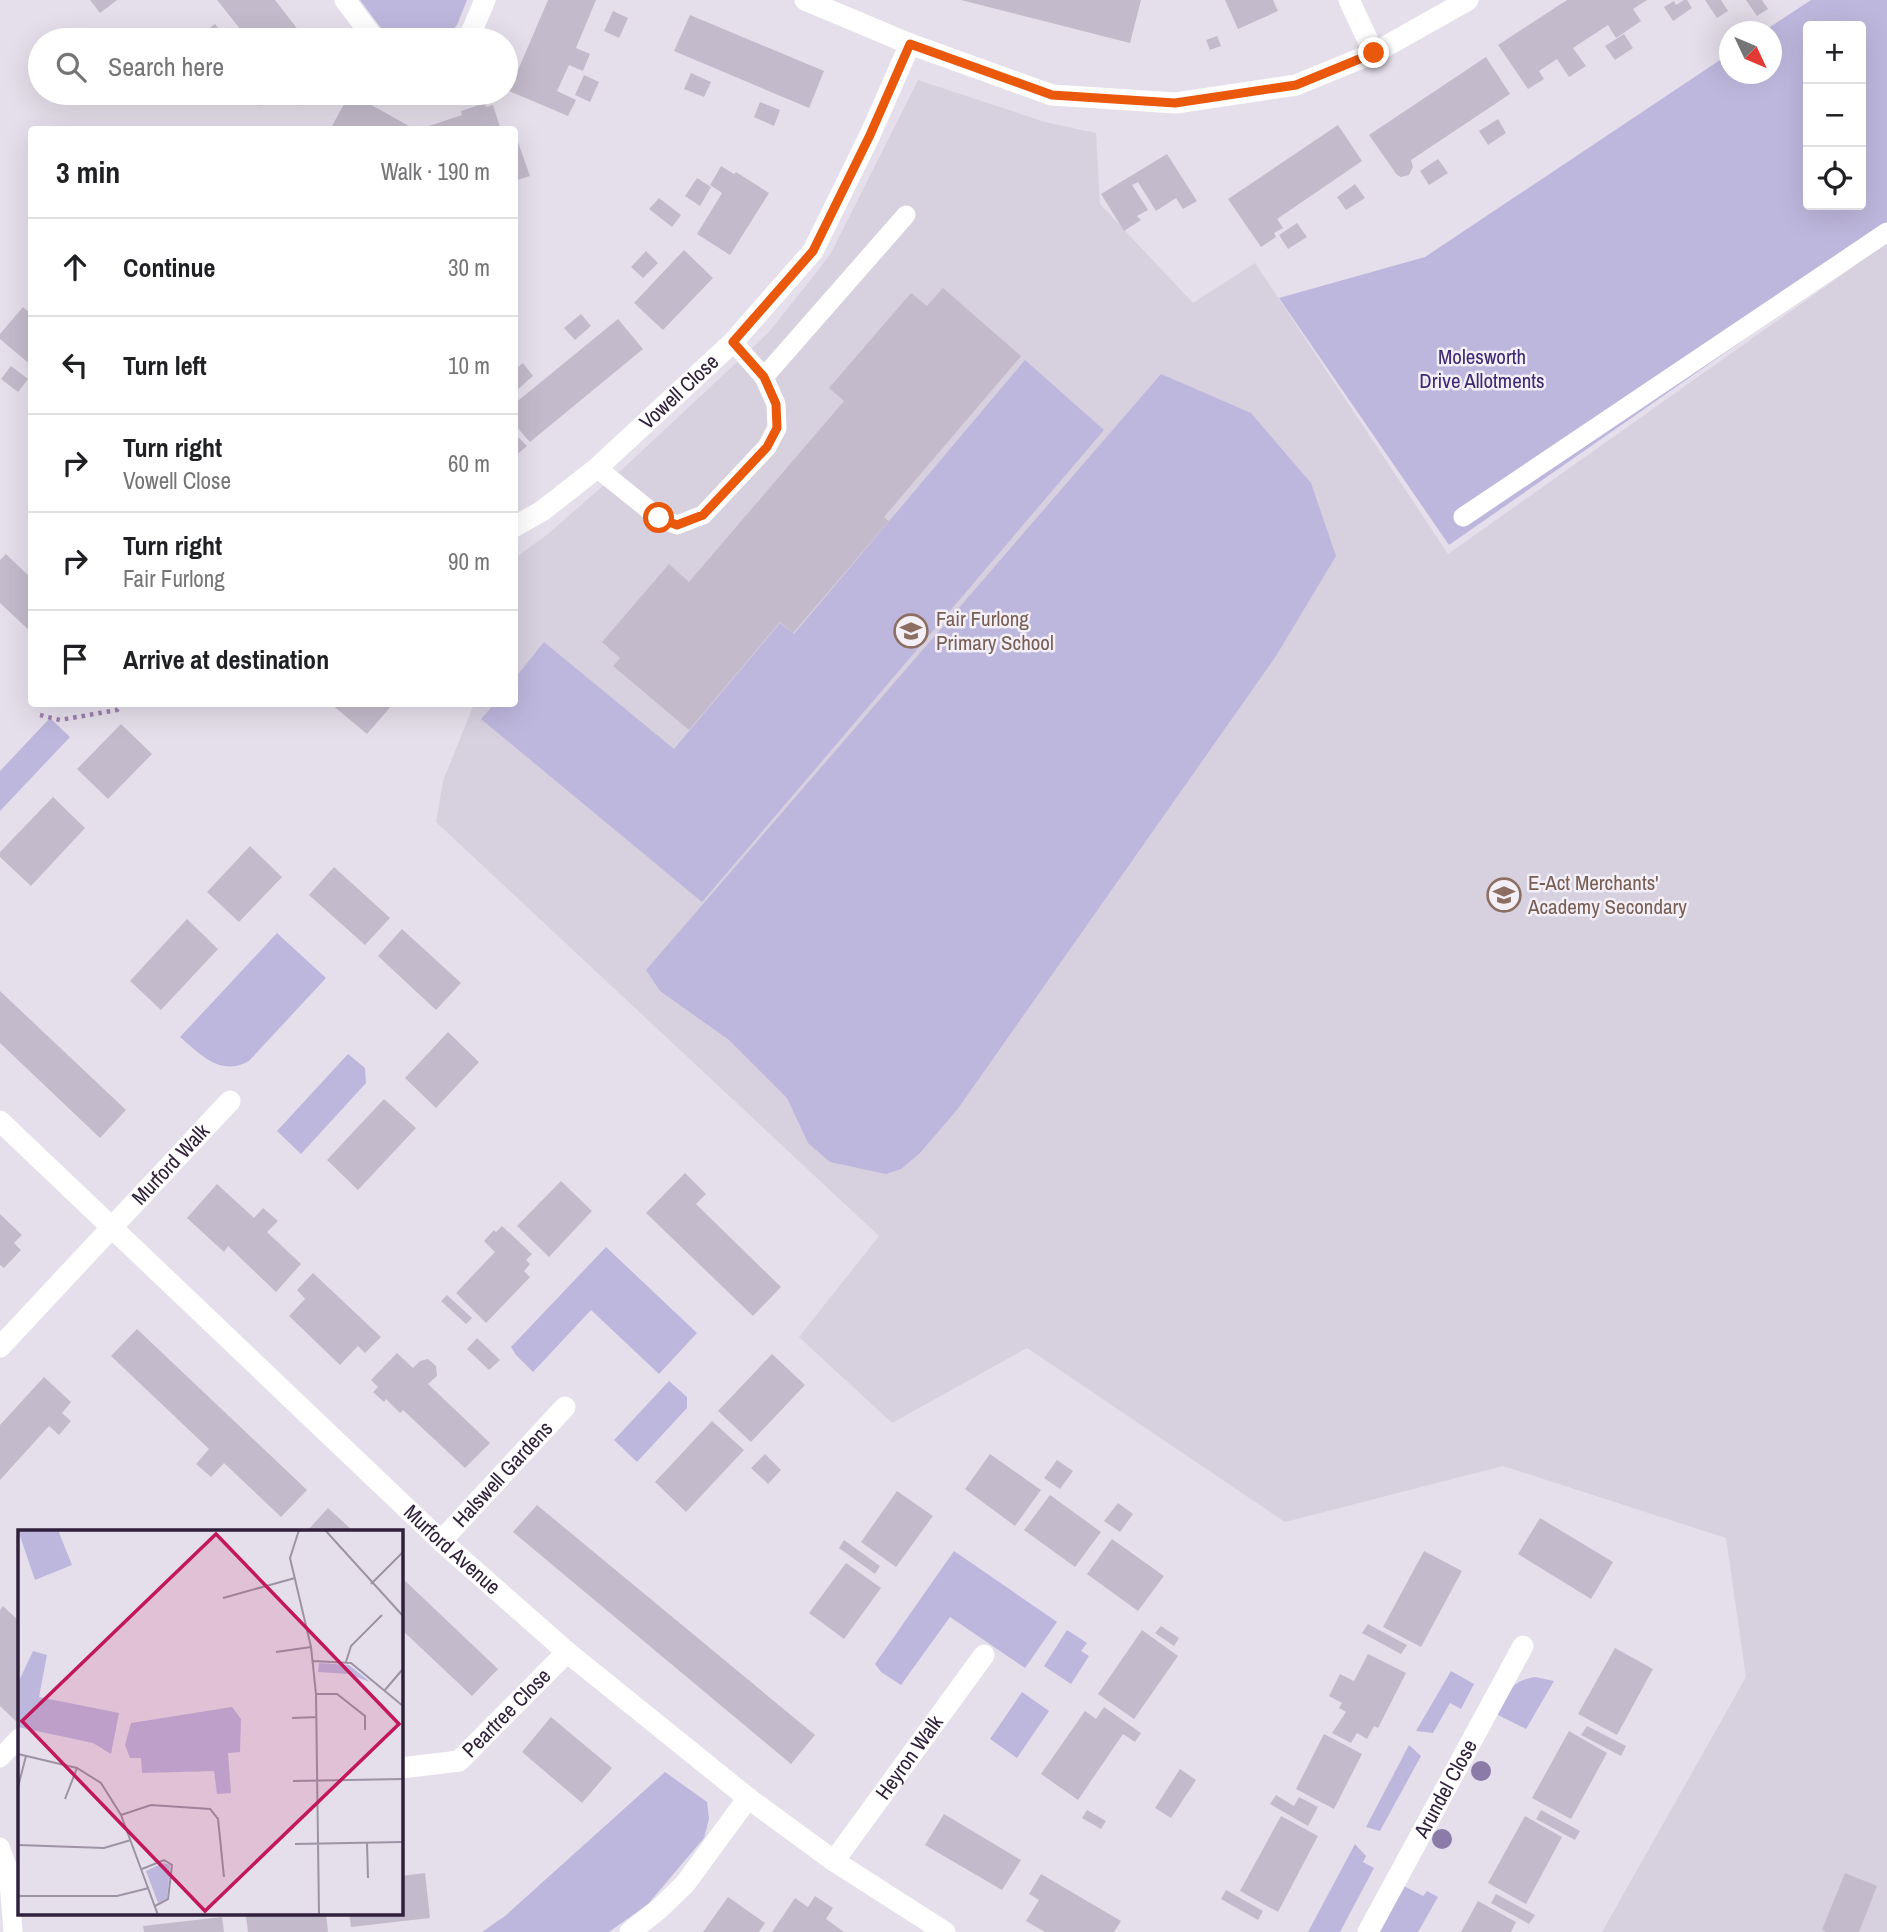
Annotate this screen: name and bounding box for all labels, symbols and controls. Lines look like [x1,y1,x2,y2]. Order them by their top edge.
north arrow [1719,21,1782,84]
map controls [1803,21,1866,210]
button: + [1803,21,1866,84]
search box [28,28,518,105]
route end [1358,37,1389,68]
icon: search [52,48,90,86]
text: Search here [108,49,224,84]
button: − [1803,84,1866,147]
button: locate [1803,147,1866,210]
text: 3 min [56,152,120,192]
text: Walk · 190 m [381,156,490,187]
icon: ahead [56,248,94,286]
text: Continue [123,250,215,285]
text: 30 m [448,252,490,283]
park label: Molesworth Drive Allotments [1419,342,1545,395]
icon: left [56,346,94,384]
street label: Vowell Close [633,347,725,436]
text: Turn left [123,348,207,383]
text: 10 m [448,350,490,381]
text: Turn right [123,430,222,465]
icon: right [56,444,94,482]
text: 60 m [448,448,490,479]
text: Vowell Close [123,465,231,496]
route start [643,502,674,533]
text: Turn right [123,528,222,563]
icon: right [56,542,94,580]
text: 90 m [448,546,490,577]
text: Fair Furlong [123,563,225,594]
place label: Fair Furlong Primary School [936,604,1054,657]
school or university icon: Fair Furlong Primary School [892,612,930,650]
icon: arrive [56,640,94,678]
text: Arrive at destination [123,642,329,677]
place label: E-Act Merchants' Academy Secondary [1527,868,1687,921]
school or university icon: E-Act Merchants' Academy Secondary [1485,876,1523,914]
street label: Murford Walk [125,1117,216,1211]
street label: Halswell Gardens [446,1414,559,1533]
street label: Murford Avenue [398,1498,507,1601]
inset map [18,1530,402,1914]
street label: Peartree Close [455,1662,557,1764]
street label: Heyron Walk [868,1709,950,1805]
street label: Arundel Close [1406,1734,1484,1844]

